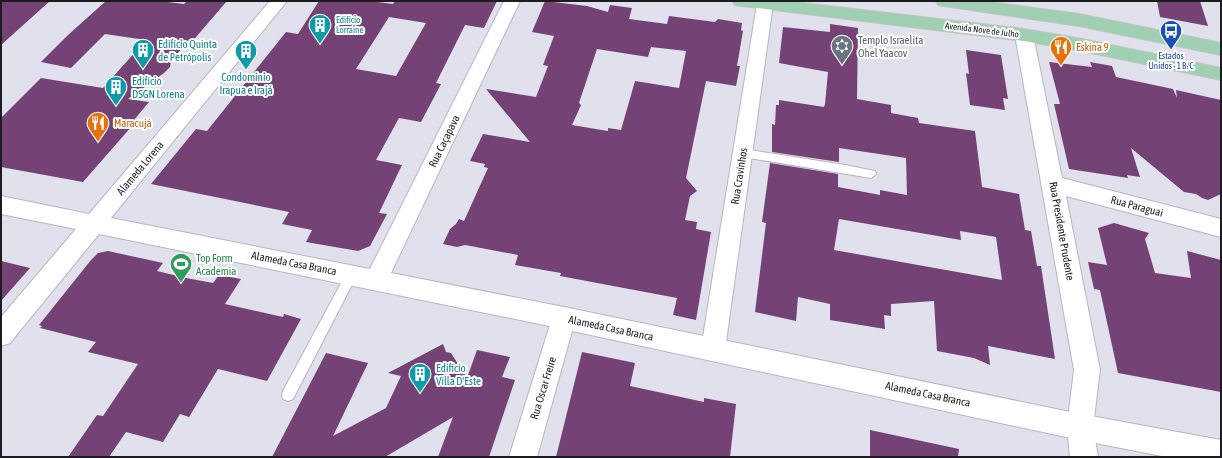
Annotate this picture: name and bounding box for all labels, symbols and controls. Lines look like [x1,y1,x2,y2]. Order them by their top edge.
building icon: Edifício Lorraine [307,12,333,45]
place label: Edifício Lorraine [336,15,364,35]
bus stop icon: Estados Unidos - 1 B/C [1158,18,1184,51]
street label: Avenida Nove de Julho [944,21,1020,39]
synagogue icon: Templo Israelita Ohel Yaacov [829,33,855,66]
place label: Templo Israelita Ohel Yaacov [858,34,923,59]
restaurant icon: Eskina 9 [1048,34,1074,67]
building icon: Edifício Quinta de Petrópolis [130,37,156,70]
place label: Edifício Quinta de Petrópolis [158,38,217,63]
building icon: Condomínio Irapua e Irajá [233,38,259,71]
place label: Eskina 9 [1076,41,1109,53]
place label: Estados Unidos - 1 B/C [1149,51,1193,71]
place label: Condomínio Irapua e Irajá [219,71,273,96]
building icon: Edifício DSGN Lorena [103,74,129,107]
place label: Edifício DSGN Lorena [132,75,185,100]
restaurant icon: Maracujá [85,110,111,143]
street label: Rua Caçapava [426,113,462,169]
place label: Maracujá [114,117,152,129]
street label: Alameda Lorena [114,139,166,197]
street label: Rua Cravinhos [729,147,749,205]
street label: Rua Presidente Prudente [1047,181,1077,281]
street label: Rua Paraguai [1110,193,1164,219]
street label: Alameda Casa Branca [250,249,338,277]
sports icon: Top Form Academia [168,251,194,284]
place label: Top Form Academia [196,252,236,277]
street label: Alameda Casa Branca [567,313,655,343]
street label: Rua Oscar Freire [528,355,558,421]
building icon: Edificio Villa D'Este [407,361,433,394]
place label: Edificio Villa D'Este [436,362,481,387]
street label: Alameda Casa Branca [884,379,972,409]

